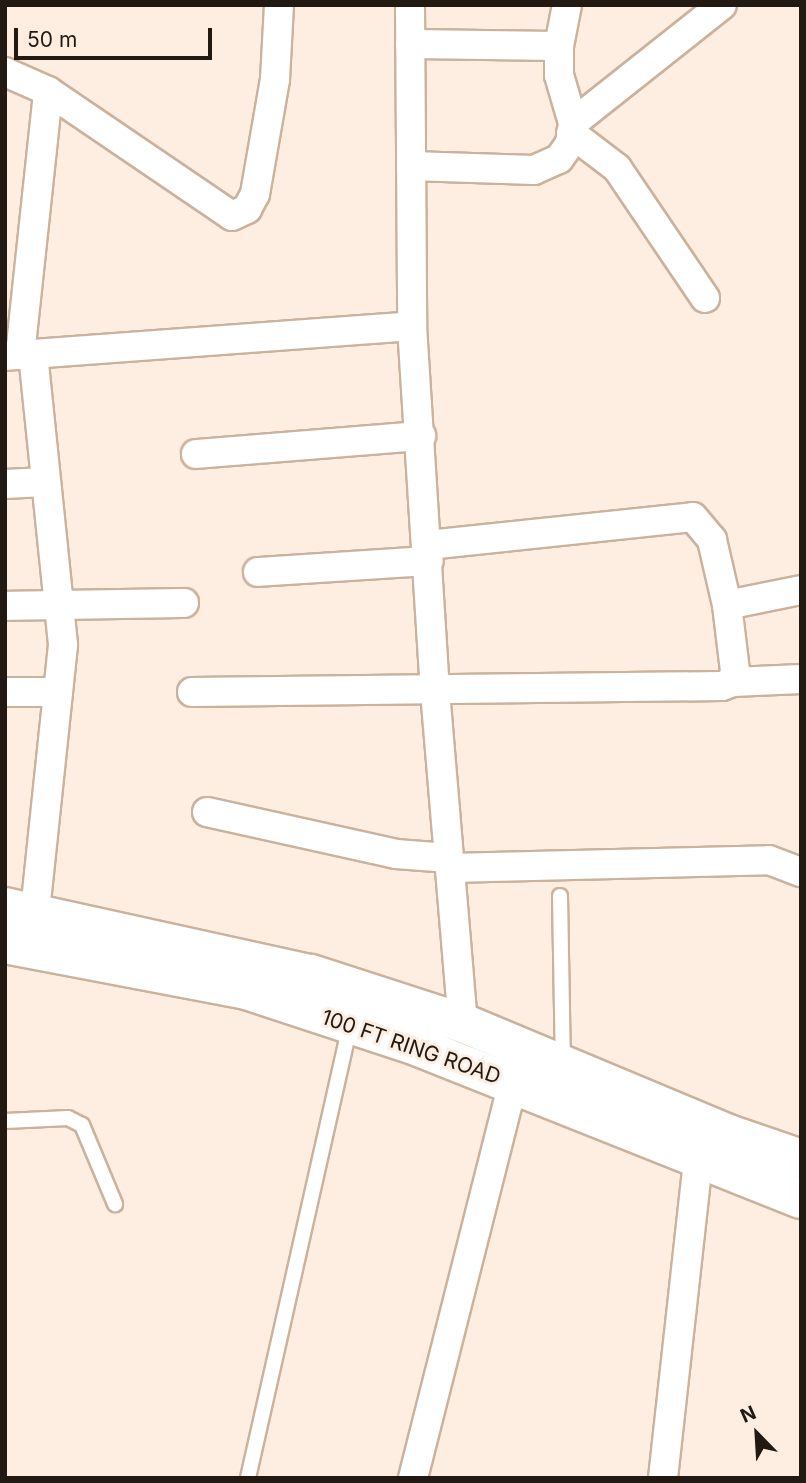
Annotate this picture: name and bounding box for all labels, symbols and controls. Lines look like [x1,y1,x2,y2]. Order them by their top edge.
scale bar [18,14,215,58]
text: 50 m [27,27,77,52]
street label: 100 FT RING ROAD [318,1005,504,1089]
north arrow [722,1399,792,1469]
text: N [737,1401,760,1428]

